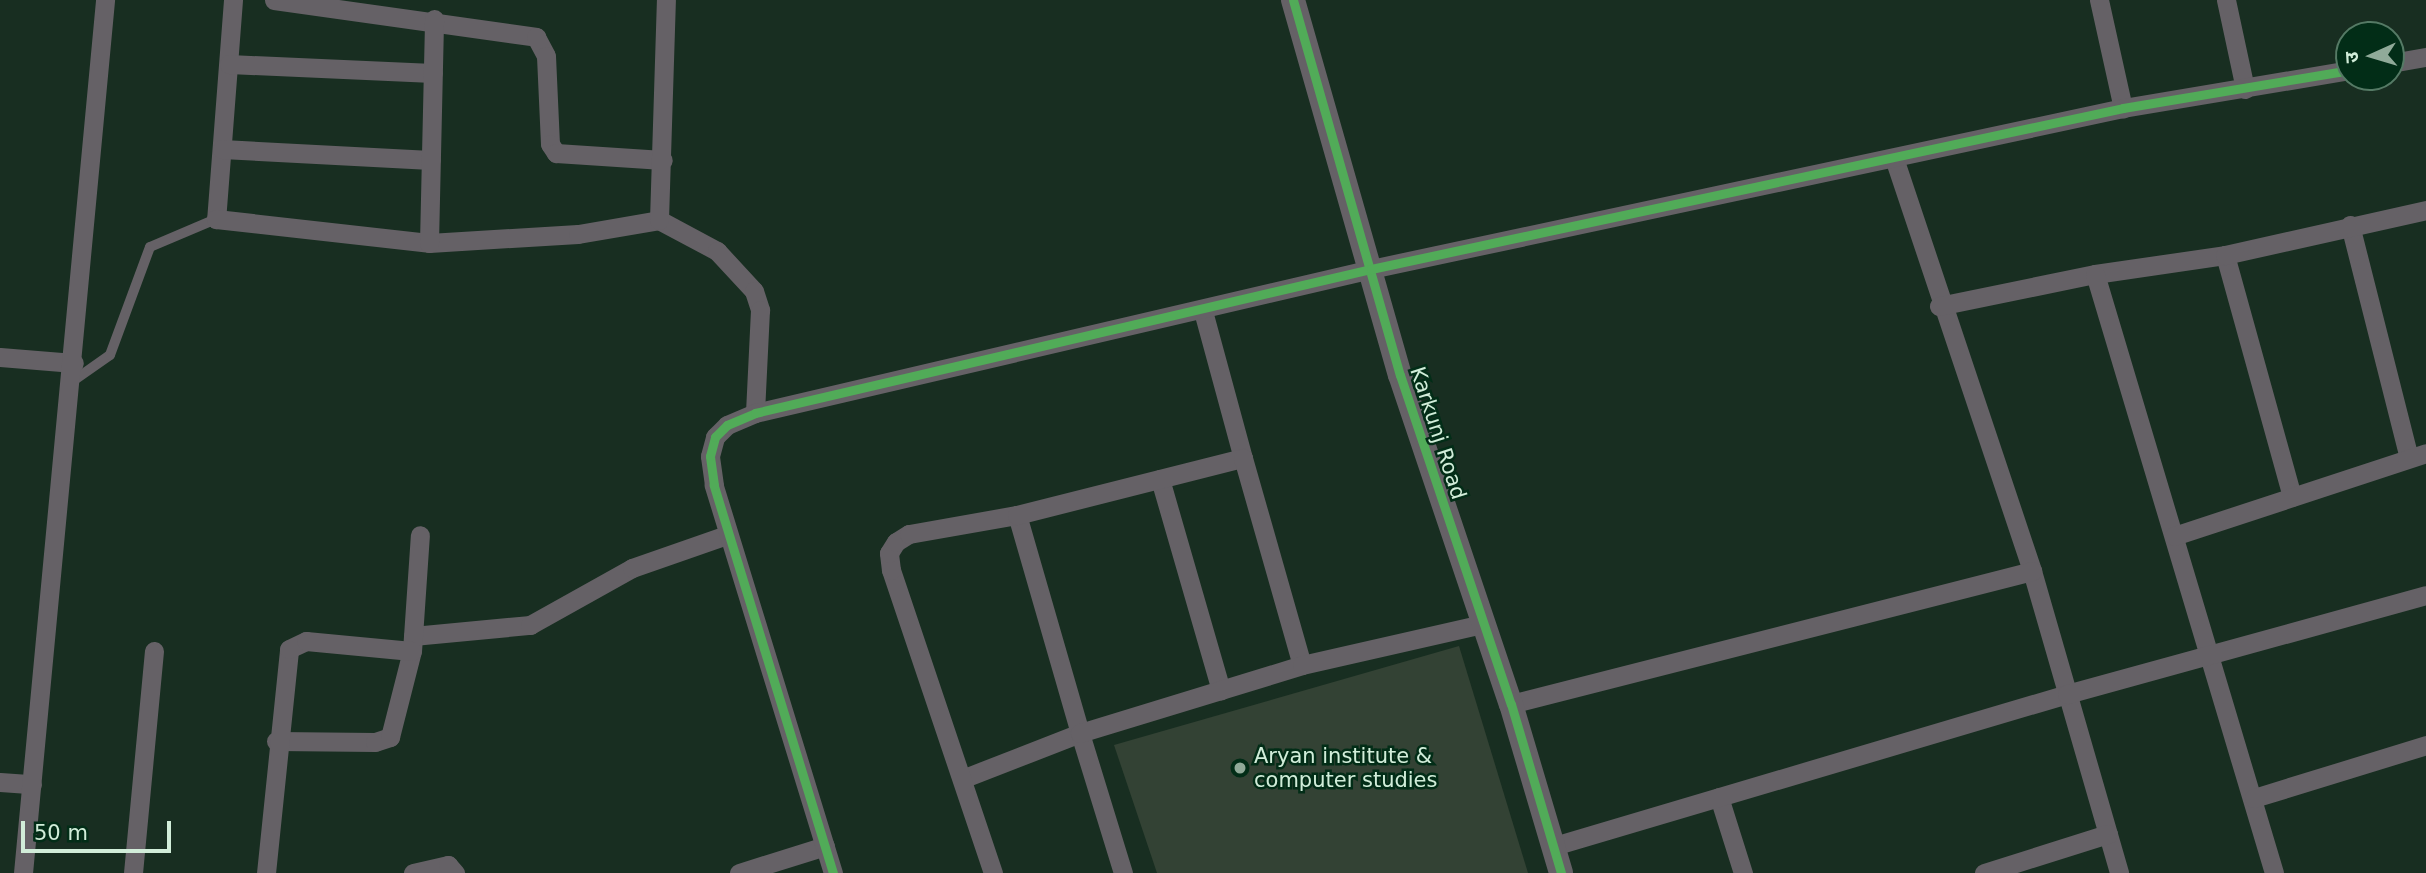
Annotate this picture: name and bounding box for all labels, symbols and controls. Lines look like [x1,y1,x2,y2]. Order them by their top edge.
north arrow [2335,21,2405,91]
text: उ [2340,51,2362,64]
street label: Karkunj Road [1405,363,1471,503]
place label: Aryan institute & computer studies [1254,743,1437,793]
marker: Aryan institute & computer studies [1232,760,1248,776]
scale bar [24,806,175,850]
text: 50 m [34,821,88,845]

